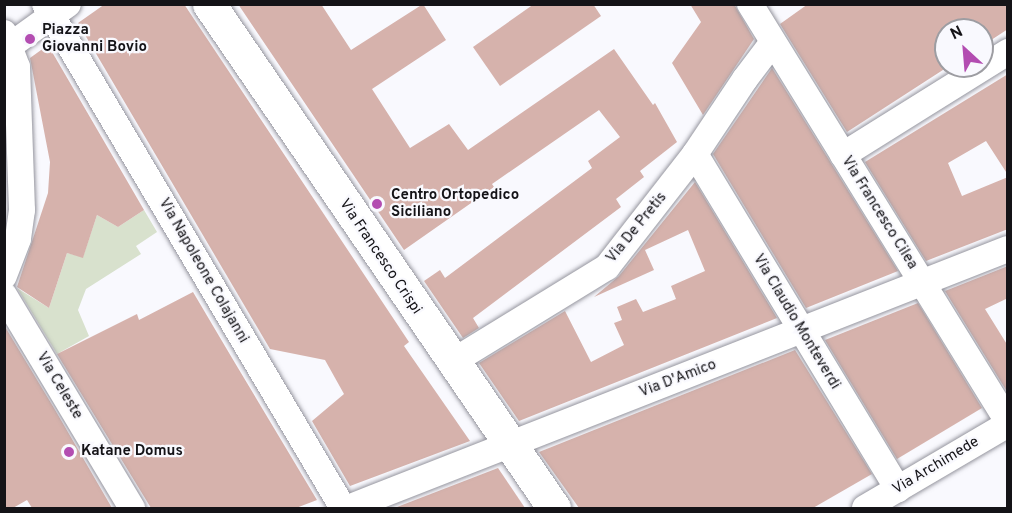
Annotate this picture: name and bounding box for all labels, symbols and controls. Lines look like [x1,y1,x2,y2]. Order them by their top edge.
north arrow [934,18,994,78]
place label: Piazza Giovanni Bovio [42,21,147,56]
text: N [947,22,967,45]
marker: Piazza Giovanni Bovio [23,32,37,46]
street label: Via Francesco Cilea [837,153,921,273]
place label: Centro Ortopedico Siciliano [391,186,519,221]
street label: Via De Pretis [603,189,671,267]
street label: Via Napoleone Colajanni [154,195,252,347]
marker: Centro Ortopedico Siciliano [368,195,386,213]
street label: Via Francesco Crispi [335,196,425,318]
street label: Via Claudio Monteverdi [749,251,843,393]
street label: Via Celeste [32,349,86,423]
street label: Via D'Amico [637,356,719,402]
street label: Via Archimede [889,433,983,499]
place label: Katane Domus [81,443,183,461]
marker: Katane Domus [62,445,76,459]

